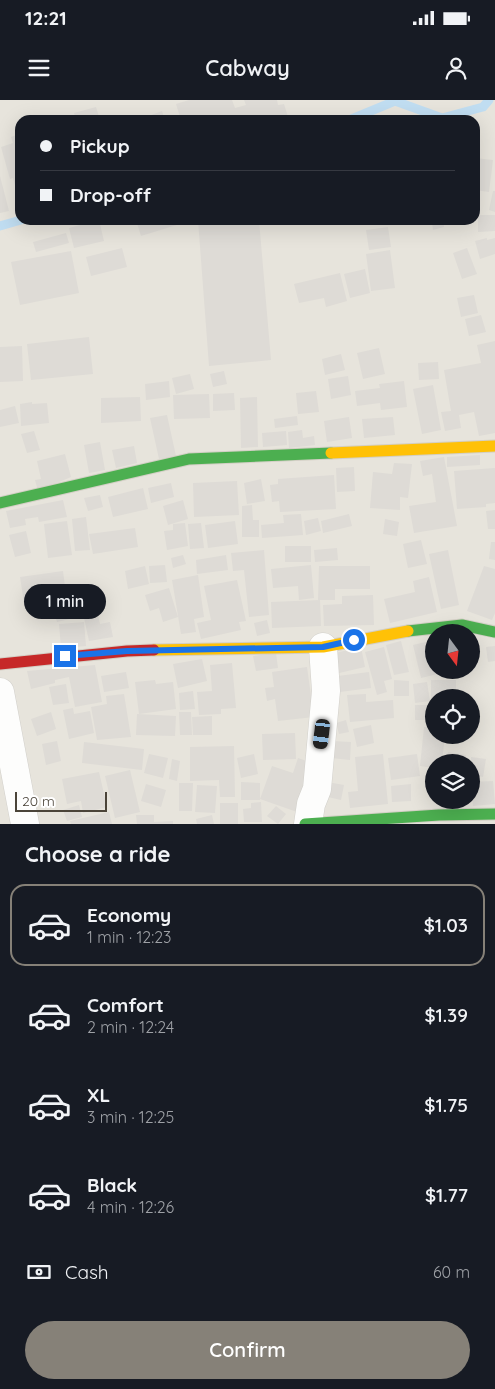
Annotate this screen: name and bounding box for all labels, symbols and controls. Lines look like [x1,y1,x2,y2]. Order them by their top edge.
text: 12:21 [25,6,67,30]
icon: menu [25,54,53,82]
text: Cabway [205,54,290,82]
icon: person [442,54,470,82]
text: Pickup [70,134,130,158]
text: Drop-off [70,183,151,207]
callout: 1 min [24,584,106,618]
text: 1 min [46,591,84,611]
north arrow [425,624,480,679]
map controls [425,624,480,809]
route start [343,629,365,651]
route end [54,645,76,667]
button: locate [425,689,480,744]
car [312,718,331,750]
button: layers [425,754,480,809]
scale bar [15,789,108,812]
text: 20 m [22,792,55,810]
text: Choose a ride [25,840,170,868]
icon: car [27,903,72,948]
text: Economy [87,903,171,927]
text: $1.03 [424,913,468,937]
text: 1 min · 12:23 [87,927,171,947]
icon: car [27,993,72,1038]
text: Comfort [87,993,164,1017]
text: $1.39 [424,1003,468,1027]
text: 2 min · 12:24 [87,1017,174,1037]
icon: car [27,1083,72,1128]
text: XL [87,1083,110,1107]
text: $1.75 [424,1093,468,1117]
text: 3 min · 12:25 [87,1107,174,1127]
icon: car [27,1173,72,1218]
text: Black [87,1173,137,1197]
text: $1.77 [425,1183,468,1207]
text: 4 min · 12:26 [87,1197,174,1217]
icon: cash [25,1258,53,1286]
text: Cash [65,1260,109,1284]
text: 60 m [433,1262,470,1282]
button: Confirm [25,1321,470,1379]

